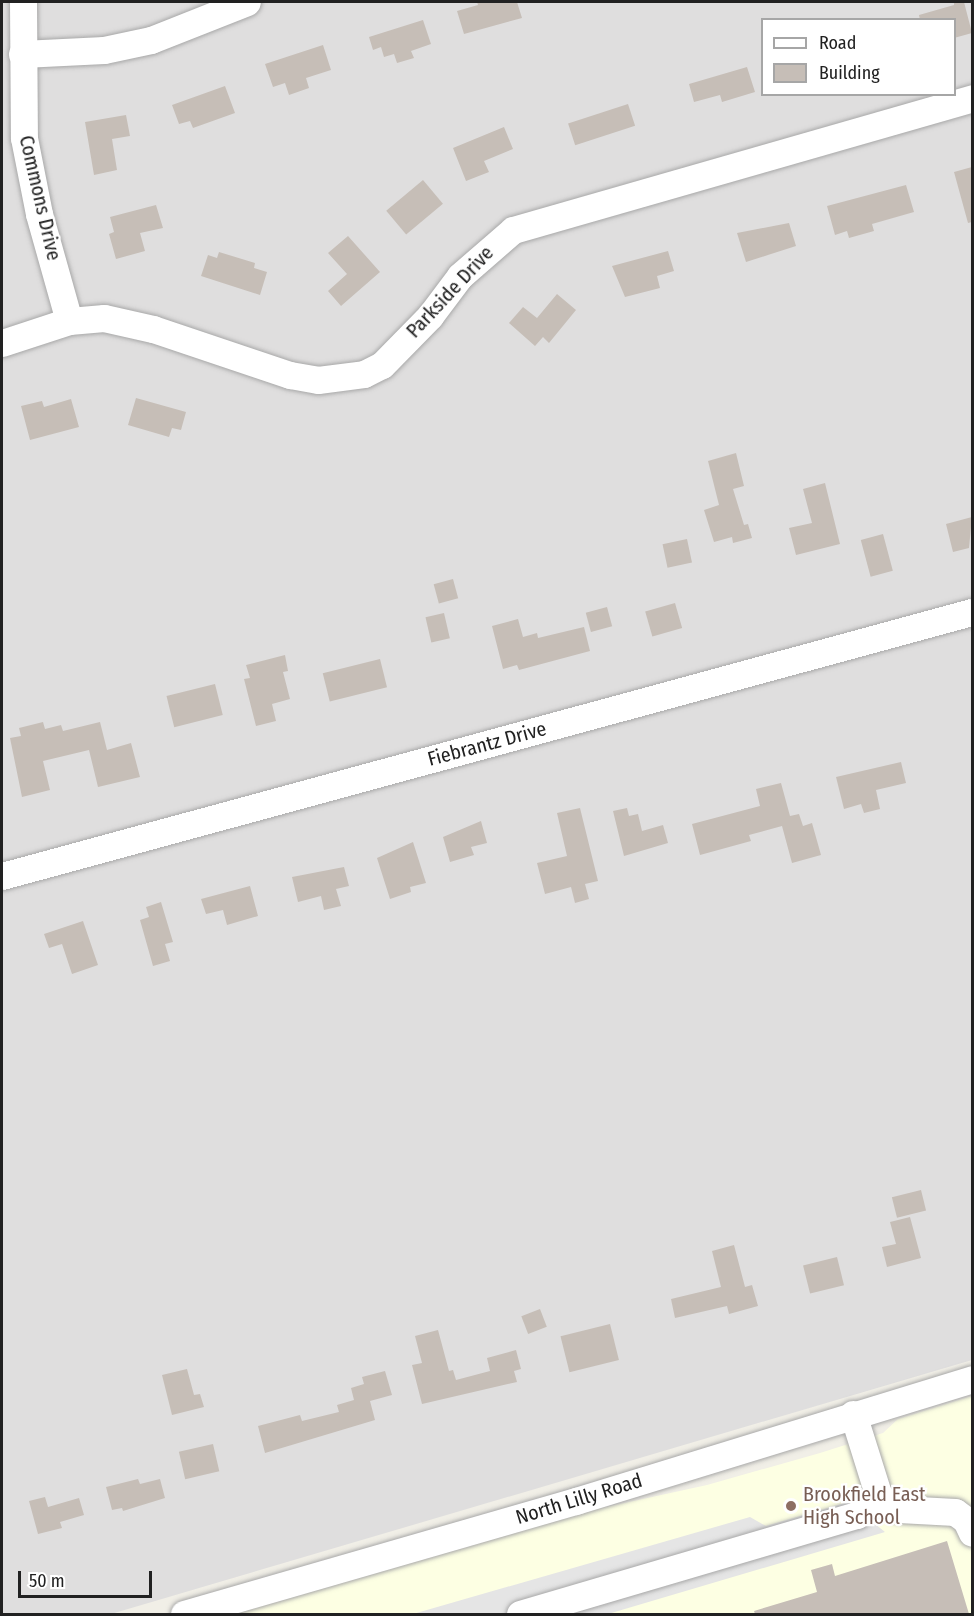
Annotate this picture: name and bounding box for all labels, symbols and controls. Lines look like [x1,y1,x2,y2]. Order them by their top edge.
legend [761,18,956,96]
text: Road [819,32,856,54]
text: Building [819,62,880,84]
street label: Commons Drive [14,133,66,263]
street label: Parkside Drive [401,241,499,343]
street label: Fiebrantz Drive [425,717,549,771]
street label: North Lilly Road [513,1468,645,1530]
place label: Brookfield East High School [803,1482,926,1529]
marker: Brookfield East High School [784,1499,798,1513]
scale bar [21,1559,154,1597]
text: 50 m [29,1570,65,1592]

